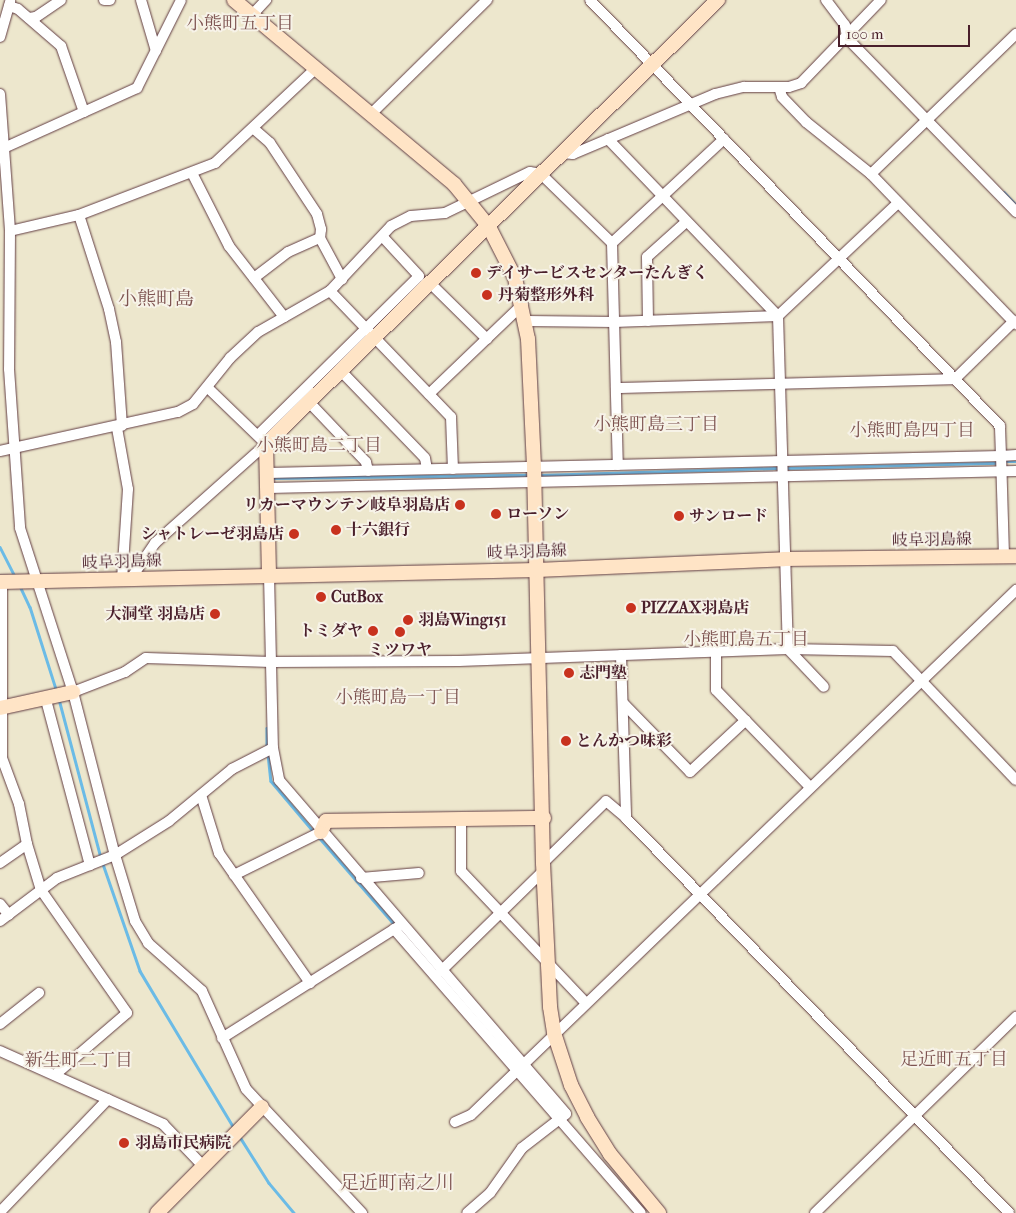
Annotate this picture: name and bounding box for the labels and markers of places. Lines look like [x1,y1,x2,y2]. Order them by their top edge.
place label: デイサービスセンターたんぎく [486,263,710,283]
marker: デイサービスセンターたんぎく [470,267,482,279]
place label: 丹菊整形外科 [498,285,594,305]
marker: 丹菊整形外科 [480,288,494,302]
place label: リカーマウンテン岐阜羽島店 [242,495,450,515]
marker: リカーマウンテン岐阜羽島店 [454,499,466,511]
place label: ローソン [506,504,570,524]
place label: サンロード [689,506,769,526]
marker: ローソン [490,508,502,520]
marker: サンロード [673,510,685,522]
place label: 十六銀行 [346,520,410,540]
place label: シャトレーゼ羽島店 [140,524,284,544]
marker: 十六銀行 [330,524,342,536]
marker: シャトレーゼ羽島店 [288,528,300,540]
place label: CutBox [331,587,383,607]
marker: CutBox [315,591,327,603]
place label: PIZZAX羽島店 [641,598,749,618]
marker: PIZZAX羽島店 [625,602,637,614]
place label: 大洞堂 羽島店 [106,604,205,624]
marker: 大洞堂 羽島店 [209,608,221,620]
place label: 羽島Wing151 [418,610,506,630]
marker: 羽島Wing151 [402,614,414,626]
place label: トミダヤ [299,621,363,641]
marker: トミダヤ [367,625,379,637]
marker: ミツワヤ [394,626,406,638]
place label: ミツワヤ [368,640,432,660]
place label: 志門塾 [579,663,627,683]
marker: 志門塾 [563,667,575,679]
place label: とんかつ味彩 [576,731,672,751]
marker: とんかつ味彩 [560,735,572,747]
place label: 羽島市民病院 [135,1133,231,1153]
marker: 羽島市民病院 [117,1136,131,1150]

